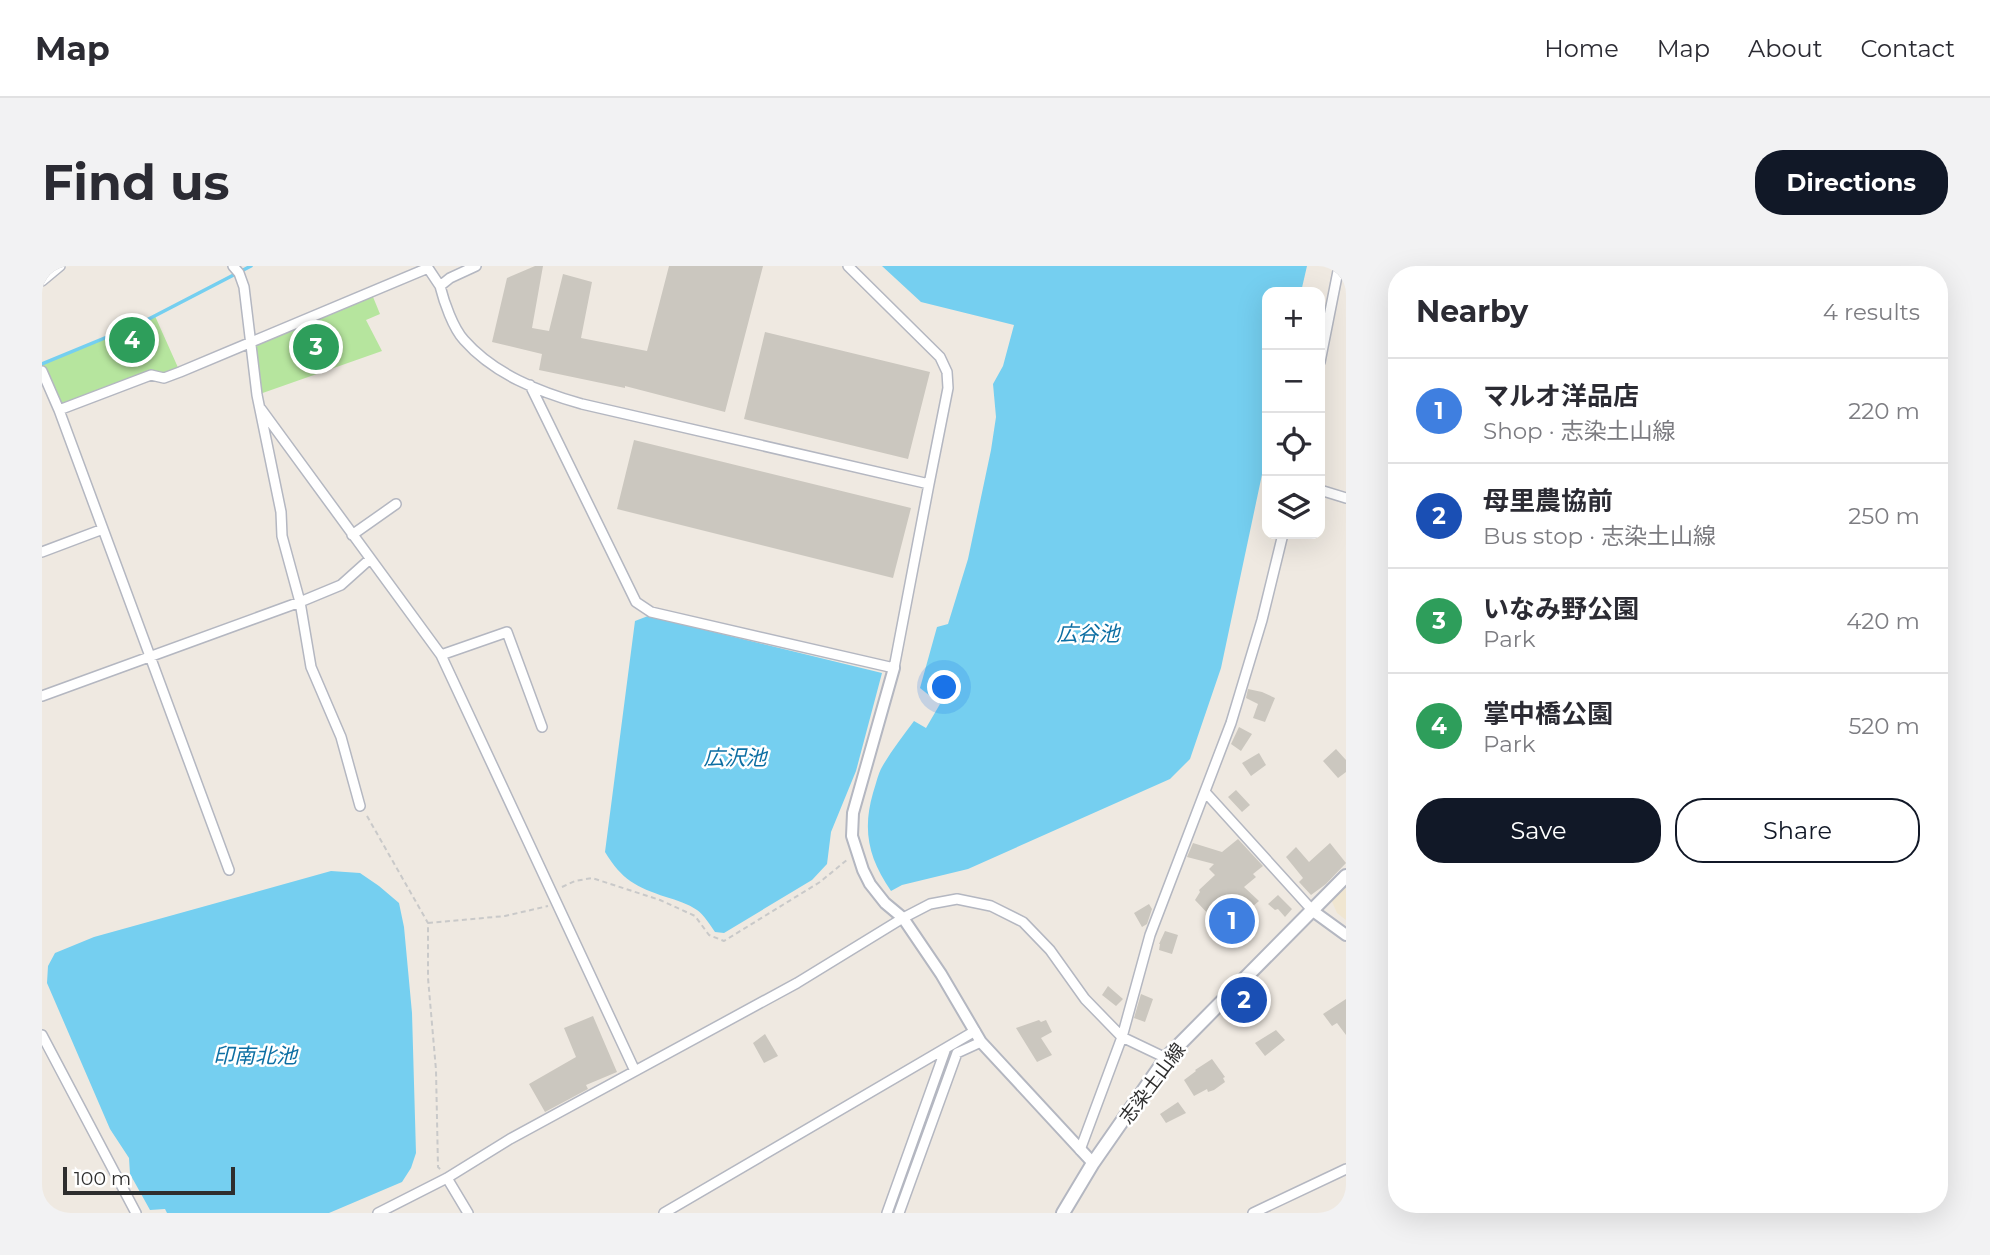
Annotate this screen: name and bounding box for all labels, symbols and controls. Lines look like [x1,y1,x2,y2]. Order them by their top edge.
text: Map [35,28,110,68]
text: Home [1544,34,1619,63]
text: Map [1657,34,1710,63]
text: About [1748,34,1822,63]
text: Contact [1860,34,1955,63]
button: Directions [1755,150,1948,215]
text: Find us [42,153,230,212]
map controls [1262,287,1325,539]
button: + [1262,287,1325,350]
text: Nearby [1416,293,1528,330]
text: 4 results [1823,298,1920,326]
pin: 4 [109,314,155,366]
pin: 3 [293,321,339,373]
button: − [1262,350,1325,413]
text: マルオ洋品店 [1483,380,1639,412]
text: 1 [1434,397,1444,425]
text: 220 m [1848,397,1920,425]
button: locate [1262,413,1325,476]
text: Shop · 志染土山線 [1483,417,1676,445]
button: layers [1262,476,1325,539]
text: 母里農協前 [1483,485,1613,517]
text: 2 [1432,502,1446,530]
text: 250 m [1848,502,1920,530]
text: Bus stop · 志染土山線 [1483,522,1716,550]
text: いなみ野公園 [1483,593,1639,625]
text: 3 [1432,607,1446,635]
text: 420 m [1846,607,1920,635]
water label: 広谷池 [1057,621,1121,646]
text: Park [1483,625,1536,653]
your location [927,670,961,704]
text: 掌中橋公園 [1483,698,1613,730]
text: 4 [1431,712,1447,740]
text: 520 m [1848,712,1920,740]
text: Park [1483,730,1536,758]
water label: 広沢池 [704,745,768,770]
button: Save [1416,798,1661,863]
button: Share [1675,798,1920,863]
pin: 1 [1209,895,1255,947]
pin: 2 [1221,974,1267,1026]
street label: 志染土山線 [1115,1038,1190,1128]
water label: 印南北池 [213,1043,299,1068]
scale bar [63,1164,234,1196]
text: 100 m [74,1167,131,1190]

